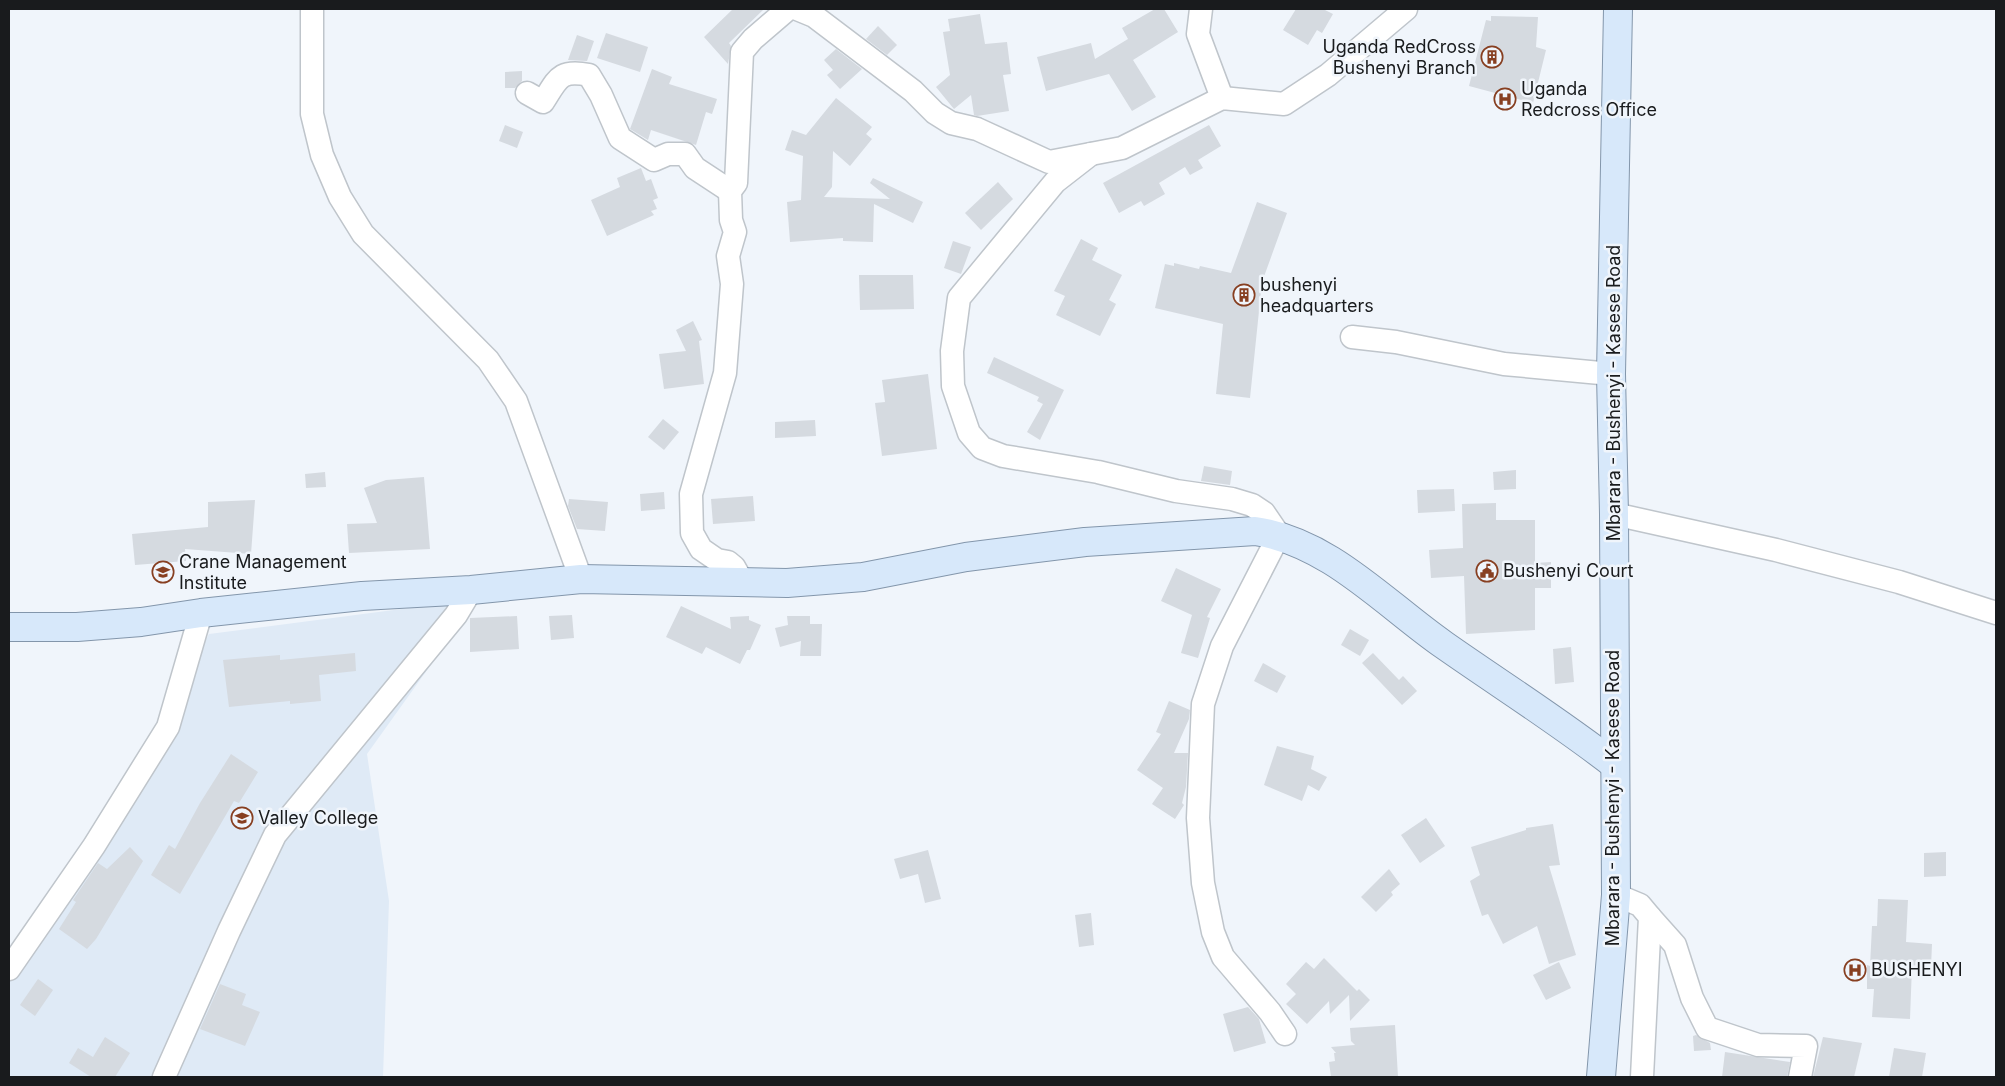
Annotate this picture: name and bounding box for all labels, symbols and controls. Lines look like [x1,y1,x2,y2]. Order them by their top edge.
place label: Uganda RedCross Bushenyi Branch [1322,36,1476,78]
building icon: Uganda RedCross Bushenyi Branch [1480,45,1504,69]
place label: Uganda Redcross Office [1521,78,1657,120]
hospital icon: Uganda Redcross Office [1493,87,1517,111]
street label: Mbarara - Bushenyi - Kasese Road [1603,245,1624,541]
place label: bushenyi headquarters [1260,274,1374,316]
building icon: bushenyi headquarters [1232,283,1256,307]
place label: Crane Management Institute [179,551,347,593]
public building icon: Bushenyi Court [1475,559,1499,583]
school or university icon: Crane Management Institute [151,560,175,584]
place label: Bushenyi Court [1503,560,1634,581]
street label: Mbarara - Bushenyi - Kasese Road [1602,650,1623,946]
school or university icon: Valley College [230,806,254,830]
place label: Valley College [258,807,378,828]
hospital icon: BUSHENYI [1843,958,1867,982]
place label: BUSHENYI [1871,959,1963,980]

